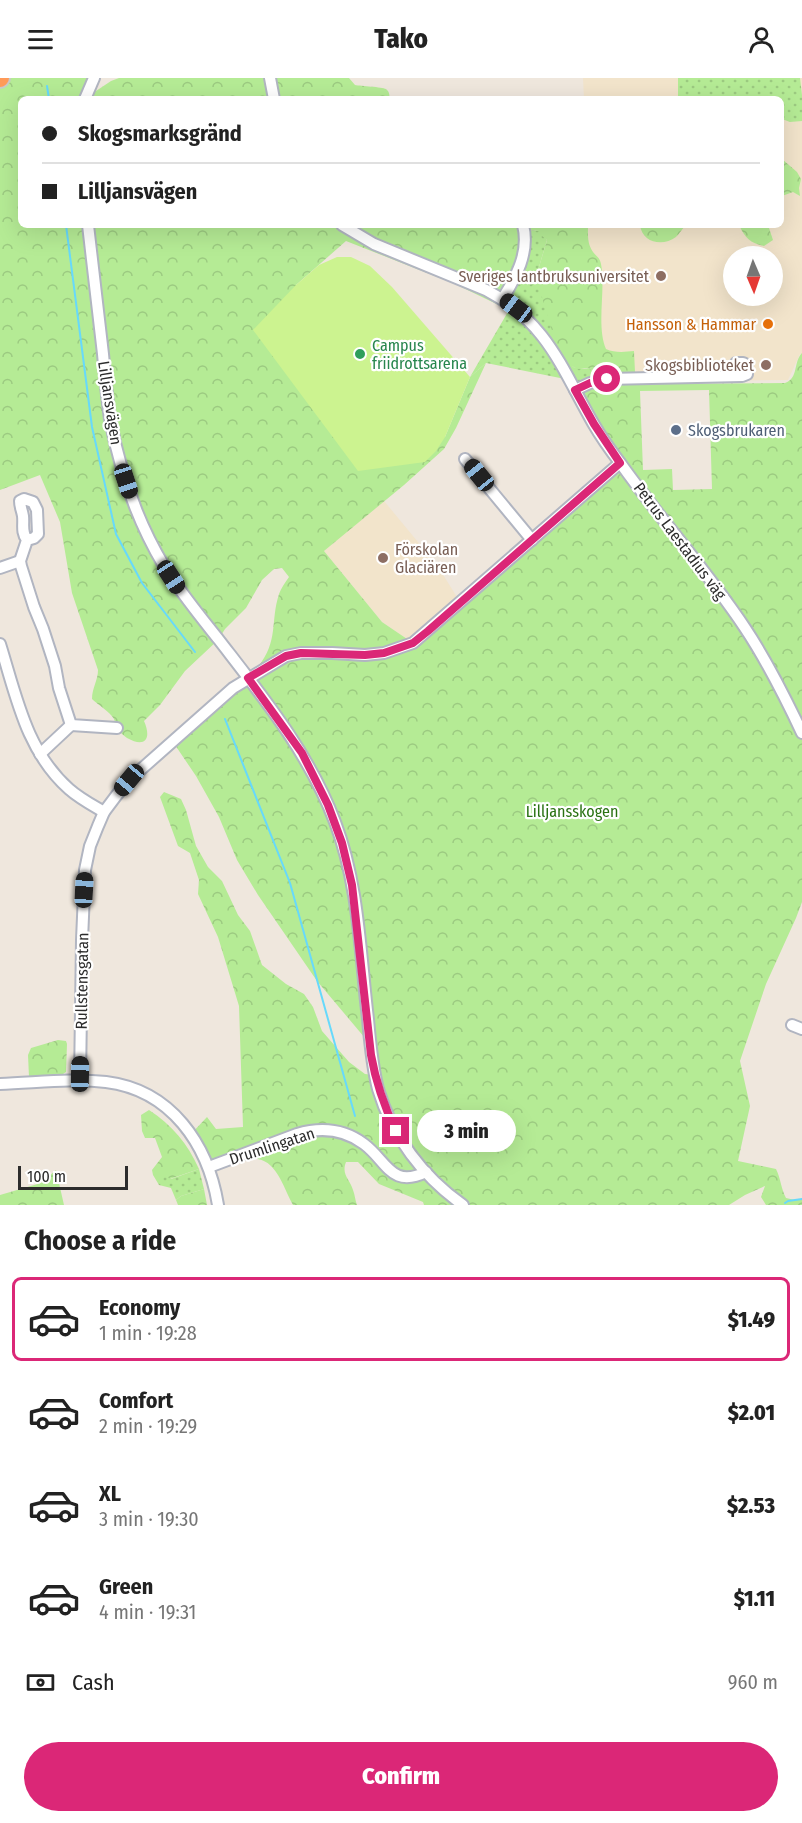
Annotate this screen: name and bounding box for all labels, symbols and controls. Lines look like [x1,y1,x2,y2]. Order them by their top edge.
icon: menu [24,23,57,56]
text: Tako [374,23,428,55]
icon: person [745,23,778,56]
text: Skogsmarksgränd [78,120,242,147]
text: Lilljansvägen [78,178,197,205]
north arrow [723,246,783,306]
map controls [723,246,783,306]
place label: Sveriges lantbruksuniversitet [458,267,650,286]
marker: Sveriges lantbruksuniversitet [654,269,668,283]
car [496,290,536,326]
place label: Hansson & Hammar [626,315,756,334]
marker: Hansson & Hammar [761,317,775,331]
place label: Campus friidrottsarena [372,336,467,373]
marker: Campus friidrottsarena [353,347,367,361]
place label: Skogsbiblioteket [645,356,755,375]
marker: Skogsbiblioteket [759,358,773,372]
street label: Lilljansvägen [94,360,126,446]
route start [593,365,620,392]
place label: Skogsbrukaren [688,421,785,440]
marker: Skogsbrukaren [669,423,683,437]
car [461,455,497,495]
car [112,461,140,501]
street label: Petrus Laestadius väg [630,479,731,604]
place label: Förskolan Glaciären [395,540,458,577]
marker: Förskolan Glaciären [376,551,390,565]
car [154,557,188,597]
car [111,760,147,800]
park label: Lilljansskogen [526,802,618,821]
car [74,872,94,908]
street label: Rullstensgatan [72,932,92,1030]
car [71,1056,89,1092]
callout: 3 min [417,1110,516,1152]
route end [382,1117,409,1144]
text: 3 min [444,1119,489,1143]
street label: Drumlingatan [227,1123,317,1169]
scale bar [18,1163,128,1190]
text: 100 m [27,1167,66,1186]
text: Choose a ride [24,1225,176,1257]
icon: car [27,1292,81,1346]
text: Economy [99,1294,180,1321]
text: $1.49 [728,1306,775,1333]
text: 1 min · 19:28 [99,1321,197,1345]
icon: car [27,1385,81,1439]
text: Comfort [99,1387,173,1414]
text: $2.01 [728,1399,775,1426]
text: 2 min · 19:29 [99,1414,197,1438]
icon: car [27,1478,81,1532]
text: XL [99,1480,121,1507]
text: $2.53 [727,1492,775,1519]
text: 3 min · 19:30 [99,1507,199,1531]
icon: car [27,1571,81,1625]
text: Green [99,1573,153,1600]
text: $1.11 [734,1585,775,1612]
text: 4 min · 19:31 [99,1600,196,1624]
icon: cash [24,1666,57,1699]
text: Cash [72,1669,115,1696]
text: 960 m [728,1670,778,1694]
button: Confirm [24,1742,778,1811]

